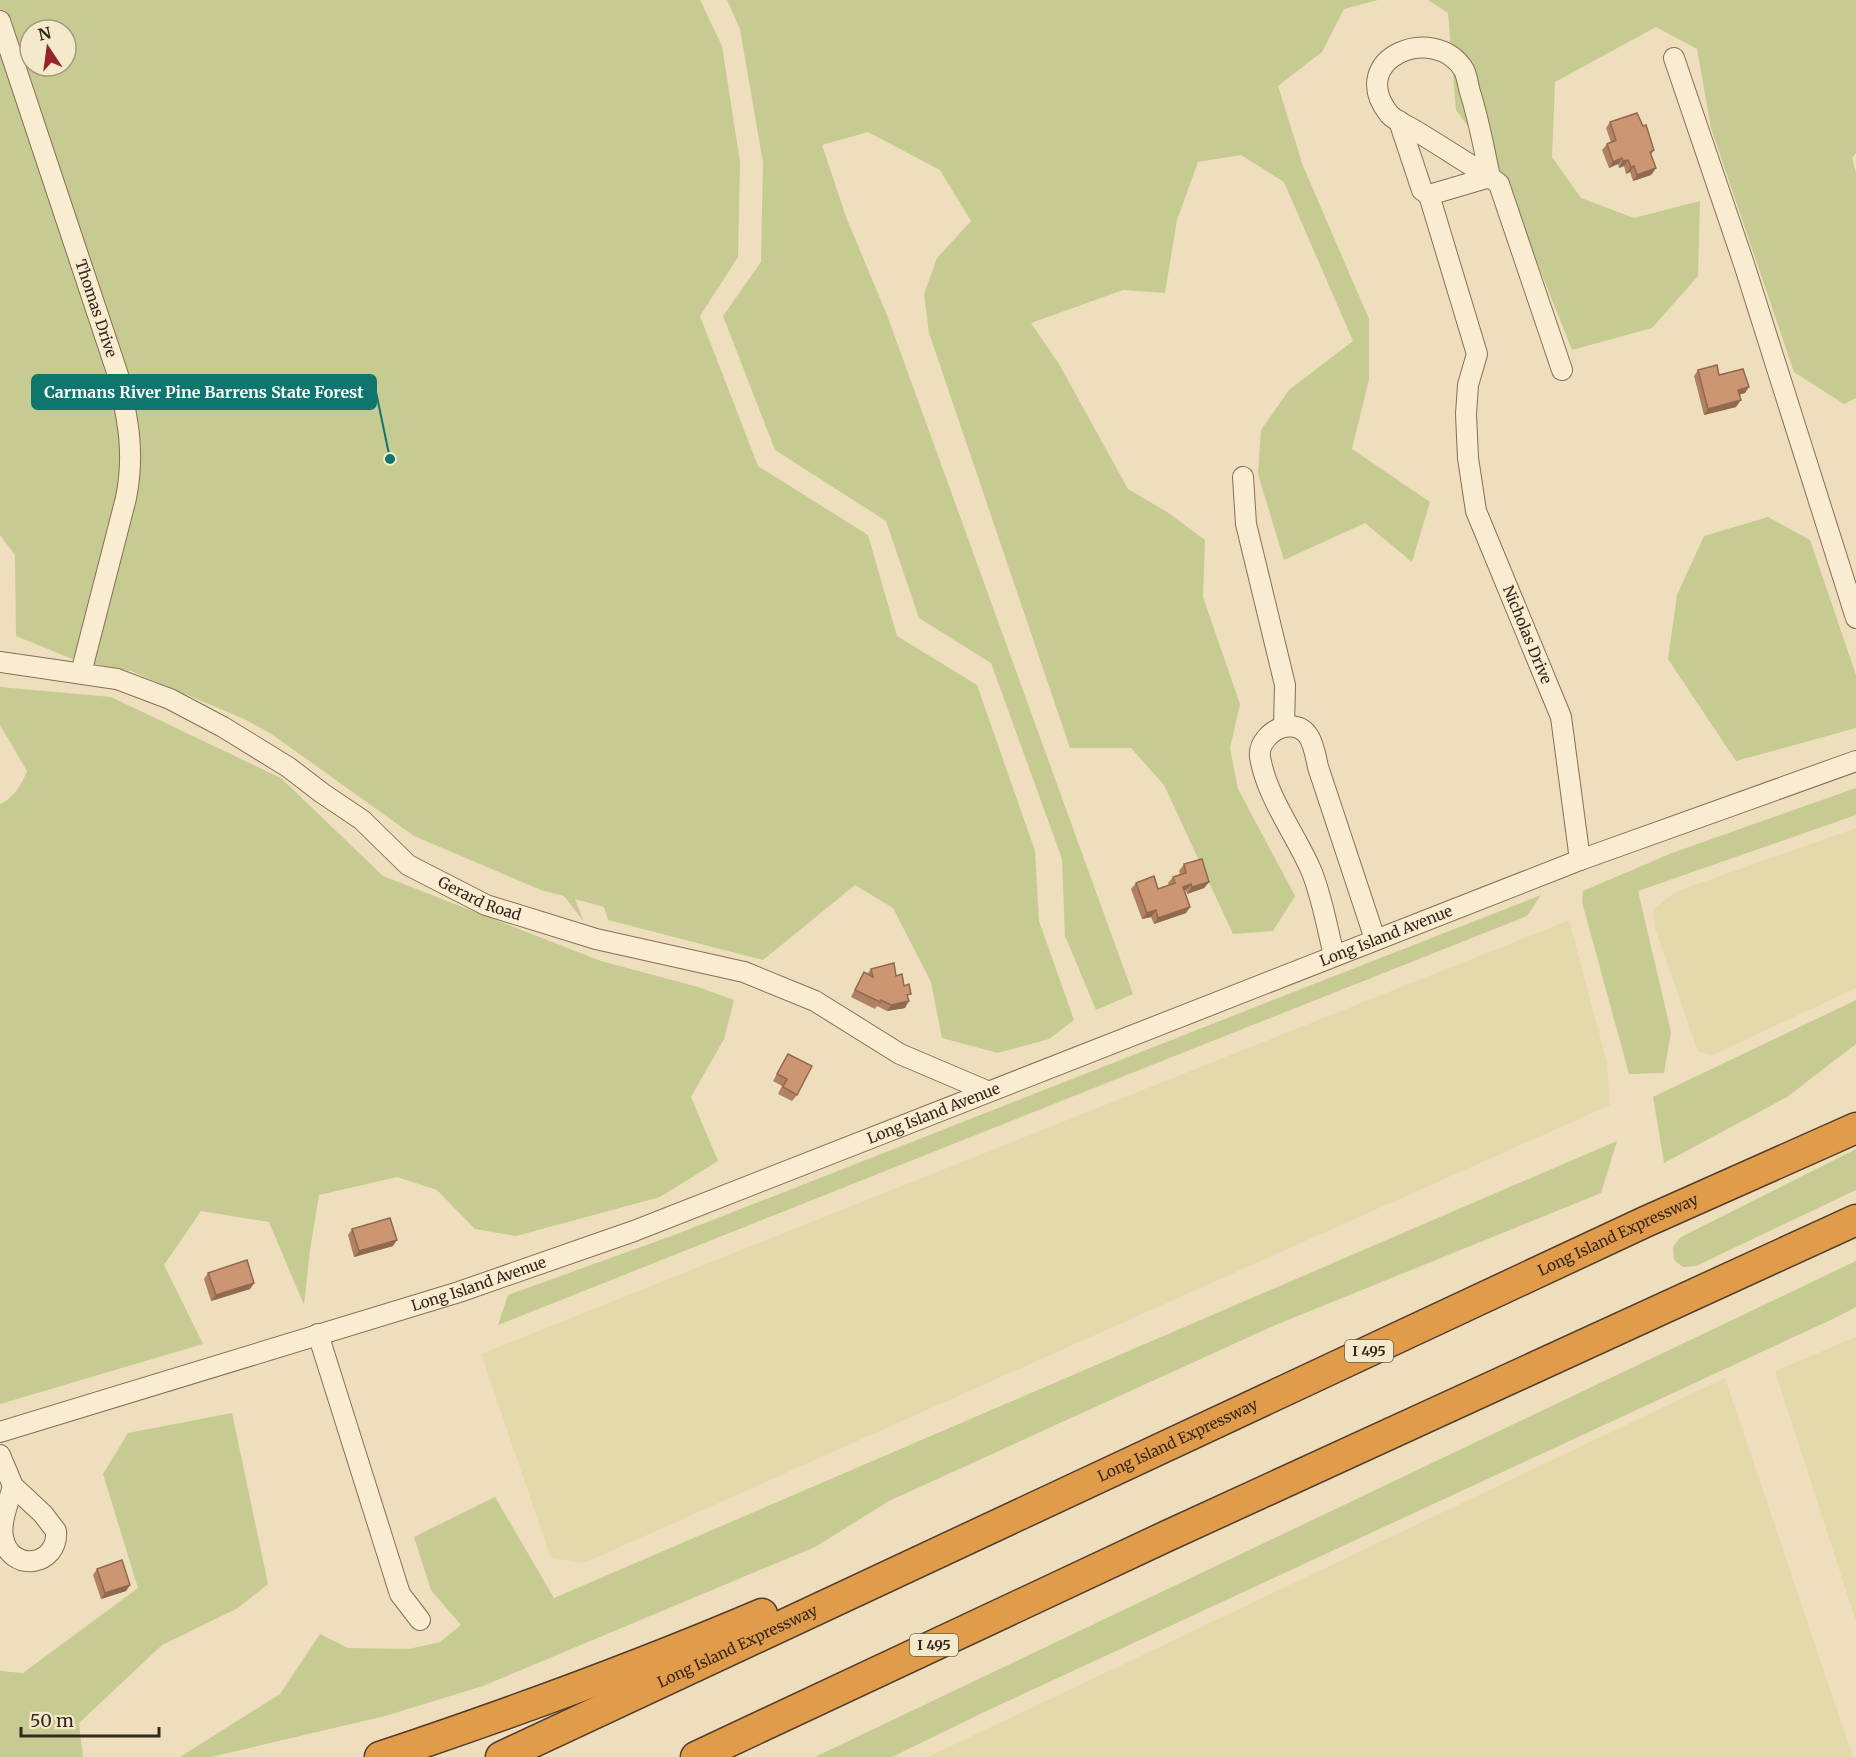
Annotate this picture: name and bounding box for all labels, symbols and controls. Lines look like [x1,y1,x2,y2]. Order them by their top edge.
north arrow [18,18,78,78]
text: N [36,22,53,45]
street label: Thomas Drive [71,257,121,360]
callout: Carmans River Pine Barrens State Forest [32,375,376,409]
text: Carmans River Pine Barrens State Forest [44,382,364,402]
street label: Nicholas Drive [1499,582,1556,687]
street label: Gerard Road [435,872,524,924]
street label: Long Island Avenue [1317,901,1455,970]
street label: Long Island Avenue [864,1078,1003,1148]
street label: Long Island Expressway [1535,1189,1701,1280]
street label: Long Island Avenue [409,1252,549,1315]
road number: I 495 [1345,1340,1393,1362]
street label: Long Island Expressway [1094,1394,1261,1486]
street label: Long Island Expressway [654,1600,821,1692]
road number: I 495 [910,1634,958,1656]
scale bar [21,1700,159,1738]
text: 50 m [30,1709,74,1732]

